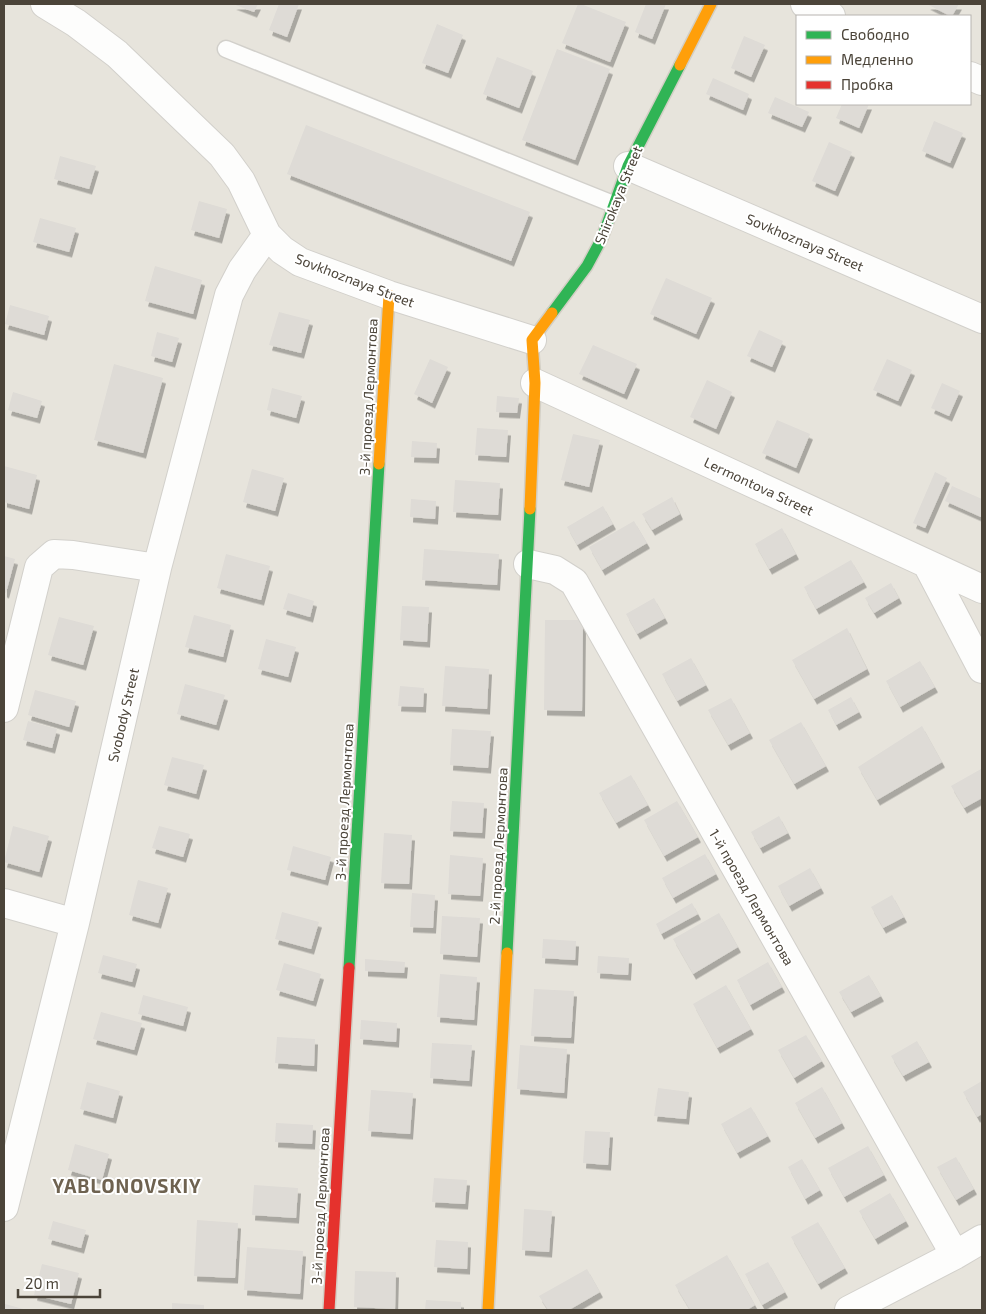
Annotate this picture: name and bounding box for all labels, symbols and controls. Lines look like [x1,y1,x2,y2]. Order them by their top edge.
legend [796,15,971,105]
text: Свободно [841,25,910,43]
text: Медленно [841,50,914,68]
text: Пробка [841,75,893,93]
street label: Shirokaya Street [591,143,645,247]
street label: Sovkhoznaya Street [744,209,866,275]
street label: Sovkhoznaya Street [293,249,417,311]
street label: 3-й проезд Лермонтова [355,318,381,476]
street label: Lermontova Street [702,453,816,519]
street label: Svobody Street [104,666,142,764]
street label: 3-й проезд Лермонтова [331,723,357,881]
street label: 2-й проезд Лермонтова [485,767,511,925]
street label: 1-й проезд Лермонтова [706,826,798,968]
street label: 3-й проезд Лермонтова [307,1127,333,1285]
district label: YABLONOVSKIY [52,1174,202,1197]
scale bar [18,1266,100,1298]
text: 20 m [25,1274,59,1292]

